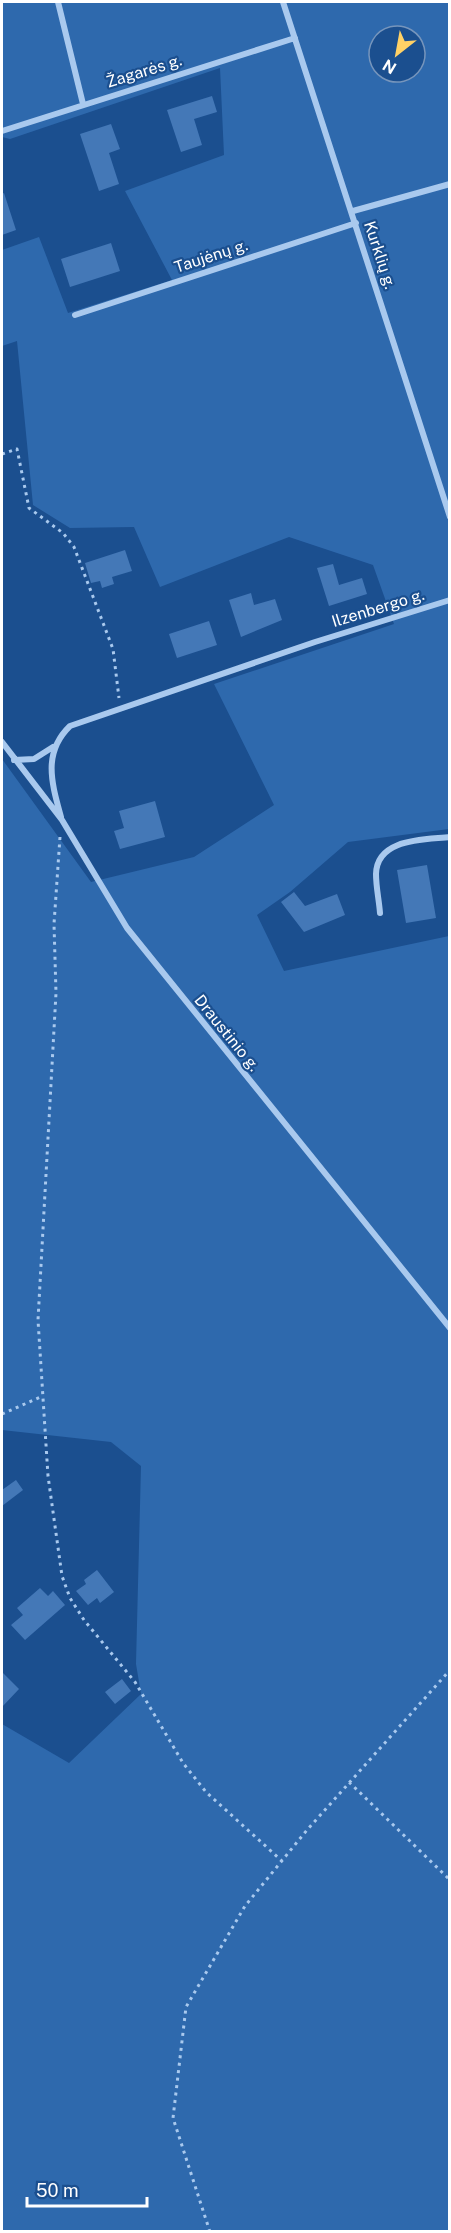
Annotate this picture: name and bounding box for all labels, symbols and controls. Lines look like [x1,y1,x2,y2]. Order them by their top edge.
north arrow [367,24,427,84]
street label: Žagarės g. [103,50,184,92]
text: N [379,55,400,78]
street label: Kurklių g. [360,219,400,291]
street label: Taujėnų g. [172,235,250,277]
street label: Ilzenbergo g. [329,585,427,631]
street label: Draustinio g. [190,991,264,1075]
scale bar [27,2170,147,2208]
text: 50 m [36,2180,79,2201]

